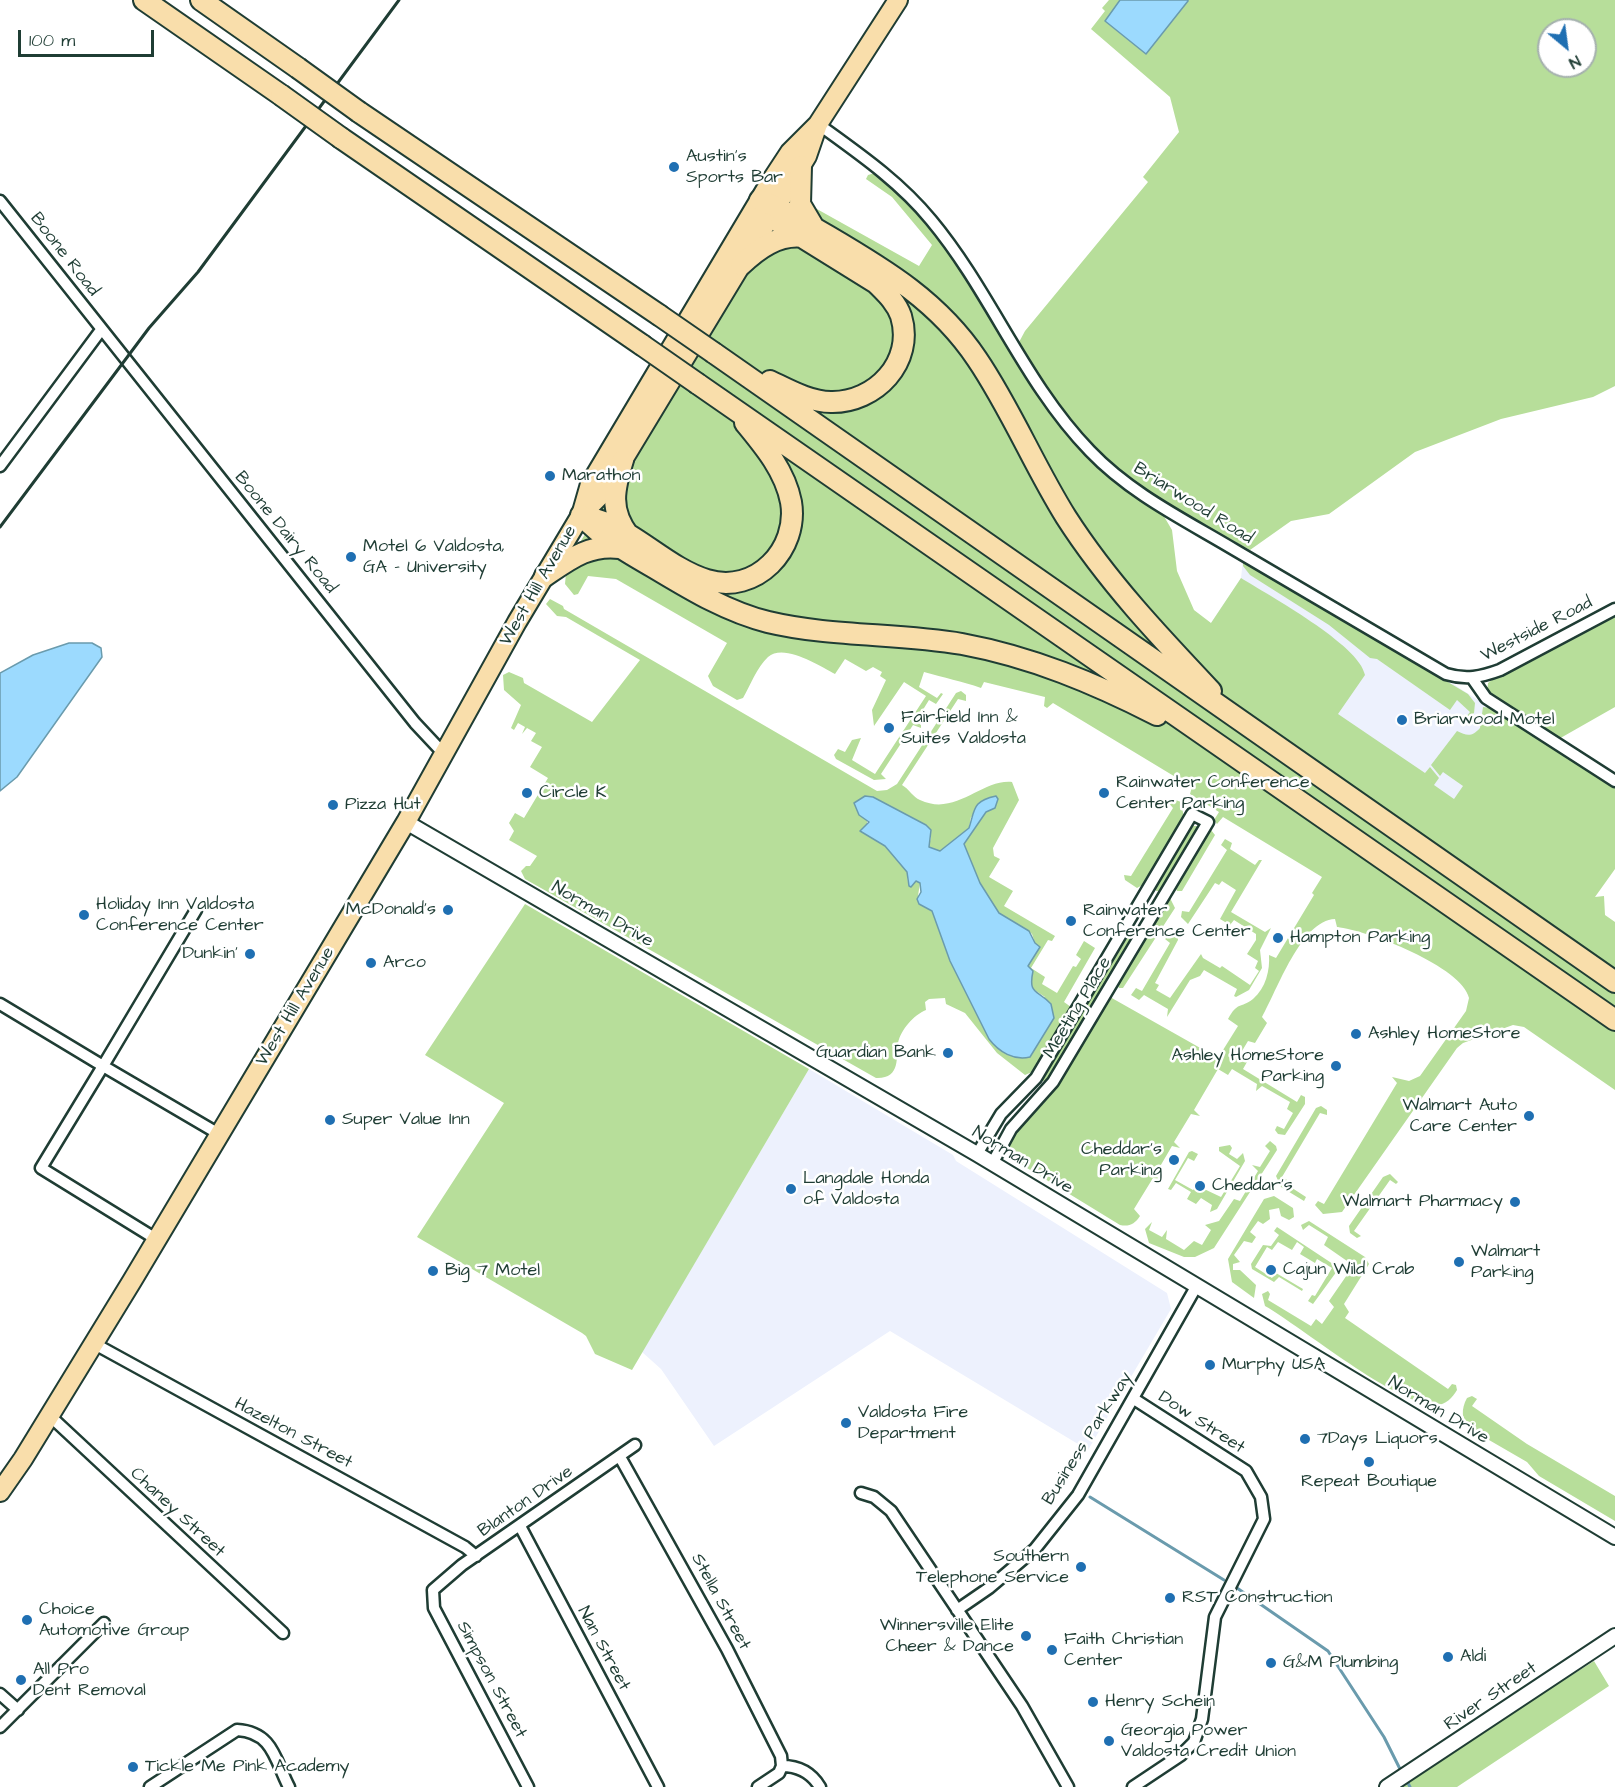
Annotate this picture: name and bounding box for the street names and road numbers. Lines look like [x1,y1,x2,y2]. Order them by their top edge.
street label: Boone Road [25,209,103,301]
street label: Briarwood Road [1129,459,1257,549]
street label: Boone Dairy Road [229,468,341,598]
street label: West Hill Avenue [496,522,582,650]
street label: Westside Road [1478,593,1596,667]
street label: Norman Drive [547,877,657,953]
street label: West Hill Avenue [252,944,340,1070]
street label: Meeting Place [1039,953,1117,1063]
street label: Norman Drive [968,1122,1076,1200]
street label: Business Parkway [1038,1368,1138,1510]
street label: Norman Drive [1384,1372,1492,1450]
street label: Dow Street [1154,1387,1248,1459]
street label: Hazelton Street [230,1394,356,1474]
street label: Blanton Drive [474,1461,578,1543]
street label: Chaney Street [125,1463,229,1563]
street label: Stella Street [686,1550,754,1654]
street label: Nan Street [572,1603,634,1695]
street label: Simpson Street [451,1618,531,1742]
street label: River Street [1440,1658,1542,1736]

